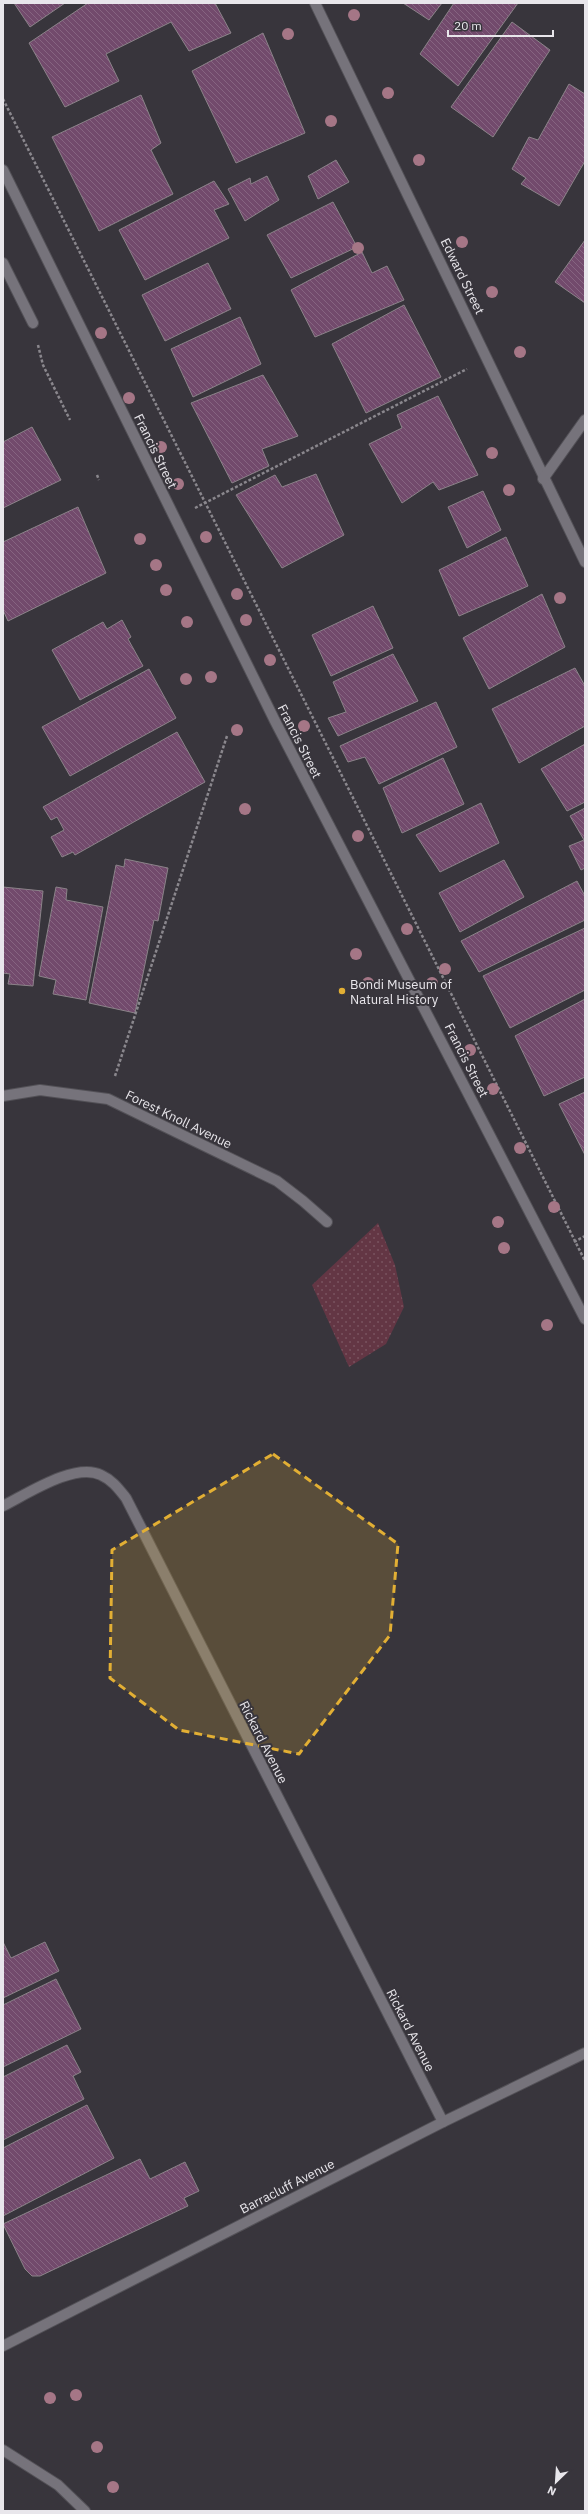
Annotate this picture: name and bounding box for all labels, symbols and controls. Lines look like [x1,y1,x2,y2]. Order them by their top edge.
scale bar [448,12,553,38]
text: 20 m [454,18,482,33]
street label: Edward Street [437,235,488,317]
street label: Francis Street [130,411,181,491]
street label: Francis Street [274,701,325,781]
place label: Bondi Museum of Natural History [350,976,452,1008]
marker: Bondi Museum of Natural History [337,986,347,996]
street label: Francis Street [441,1020,492,1100]
street label: Forest Knoll Avenue [123,1086,235,1153]
street label: Rickard Avenue [235,1698,292,1786]
street label: Rickard Avenue [382,1986,439,2074]
street label: Barracluff Avenue [237,2155,338,2218]
north arrow [536,2462,576,2502]
text: N [545,2483,558,2499]

